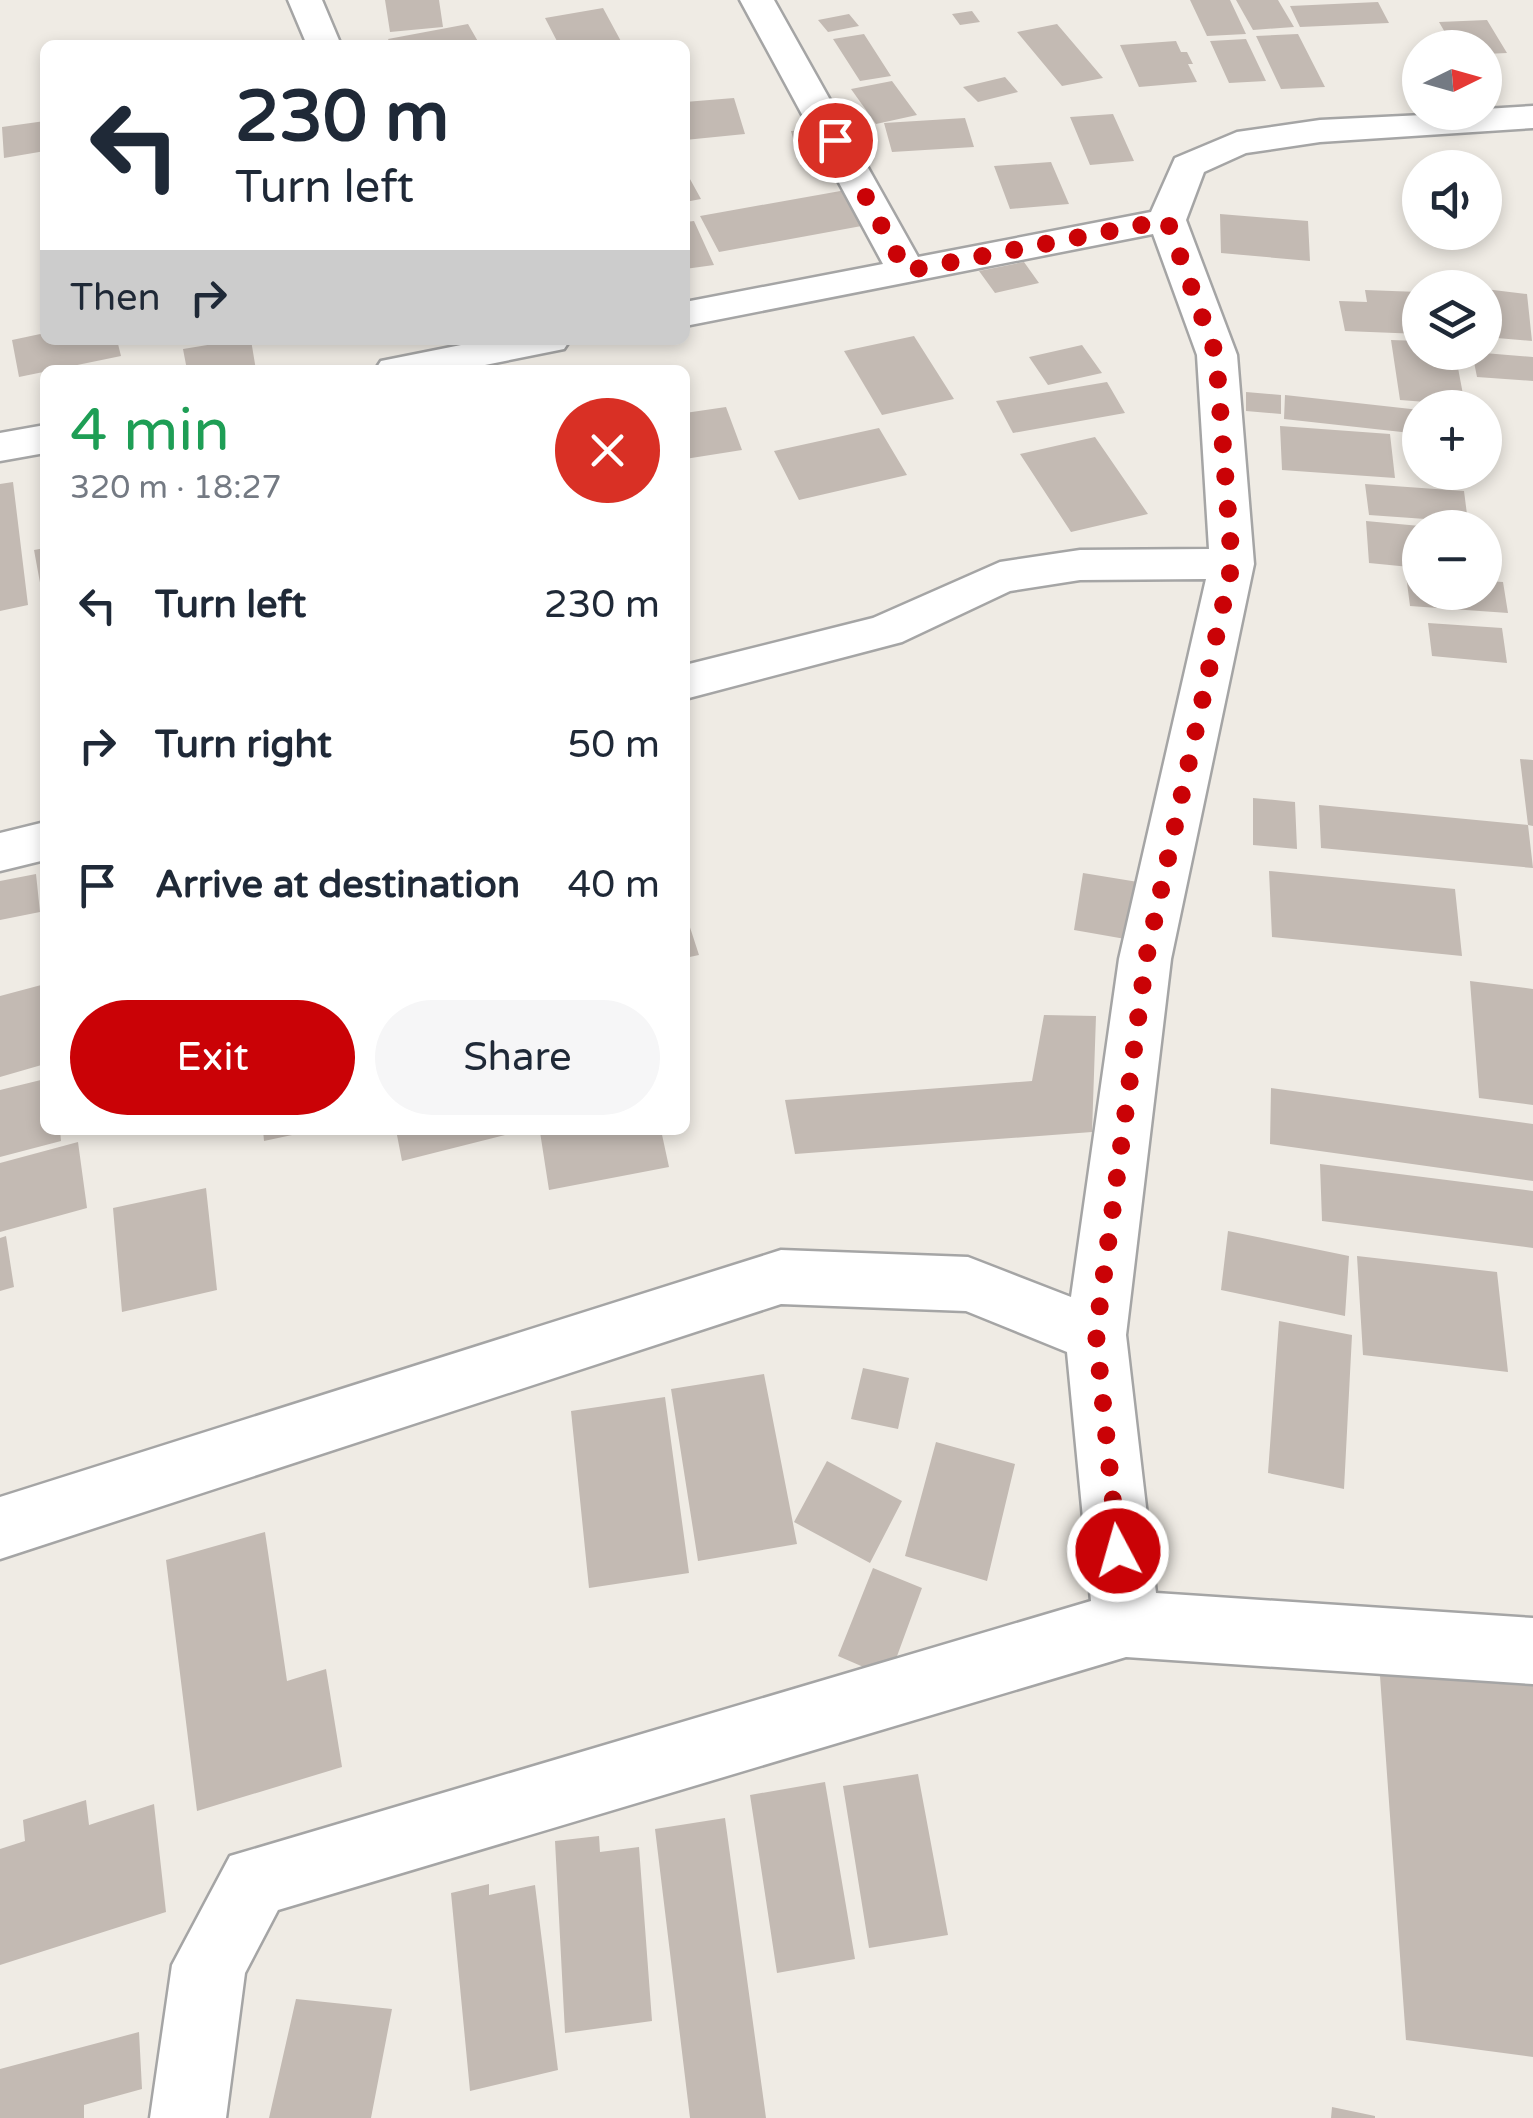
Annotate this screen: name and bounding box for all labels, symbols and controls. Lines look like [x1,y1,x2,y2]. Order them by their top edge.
north arrow [1402,30,1502,130]
map controls [1402,30,1502,610]
text: 230 m [235,76,449,160]
icon: left [70,80,200,210]
pin [793,98,878,183]
icon: arrive [808,113,863,168]
button: sound [1402,150,1502,250]
text: Turn left [235,161,414,215]
icon: right [181,270,236,325]
button: layers [1402,270,1502,370]
text: Then [70,275,161,321]
button: + [1402,390,1502,490]
text: 4 min [70,395,230,467]
button: close [555,398,660,503]
text: 320 m · 18:27 [70,469,282,507]
button: − [1402,510,1502,610]
icon: left [70,578,125,633]
text: Turn left [155,582,306,628]
text: 230 m [544,582,660,628]
icon: right [70,718,125,773]
text: Turn right [155,722,332,768]
text: 50 m [568,722,660,768]
icon: arrive [70,858,125,913]
text: Arrive at destination [155,862,520,908]
text: 40 m [568,862,660,908]
button: Exit [70,1000,355,1115]
button: Share [375,1000,660,1115]
position arrow [1066,1499,1170,1603]

